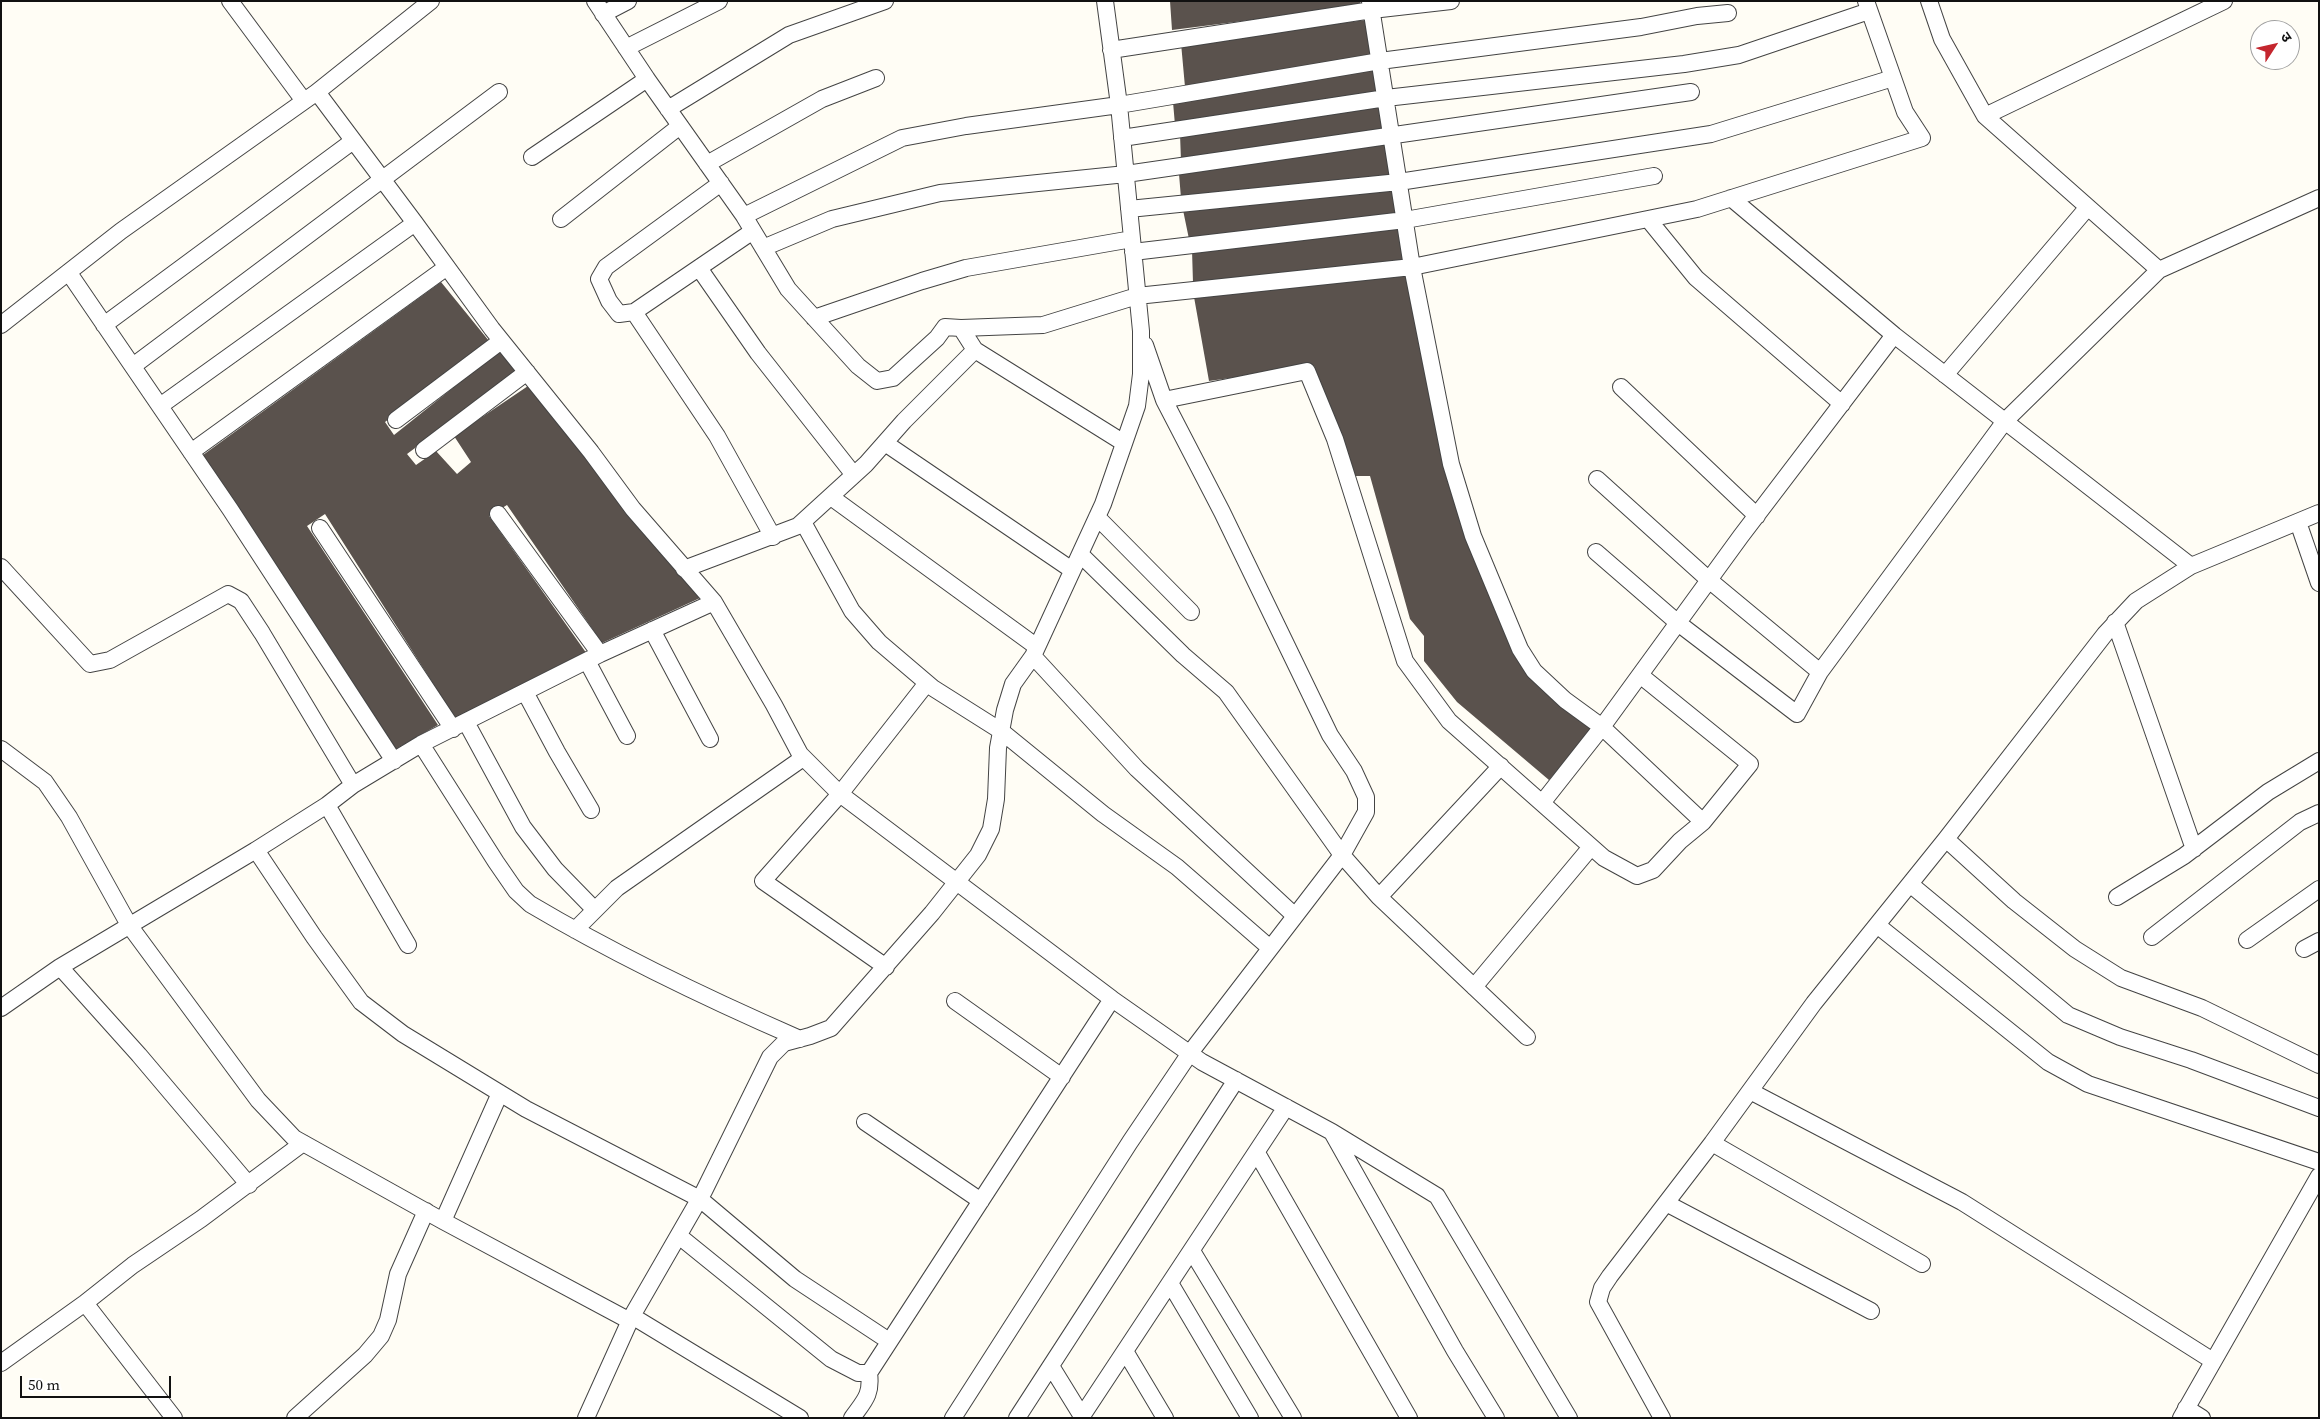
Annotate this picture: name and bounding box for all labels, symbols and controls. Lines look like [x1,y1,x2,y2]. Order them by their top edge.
north arrow [2250,20,2300,70]
text: उ [2276,28,2297,46]
scale bar [22,1366,174,1398]
text: 50 m [28,1374,60,1395]

